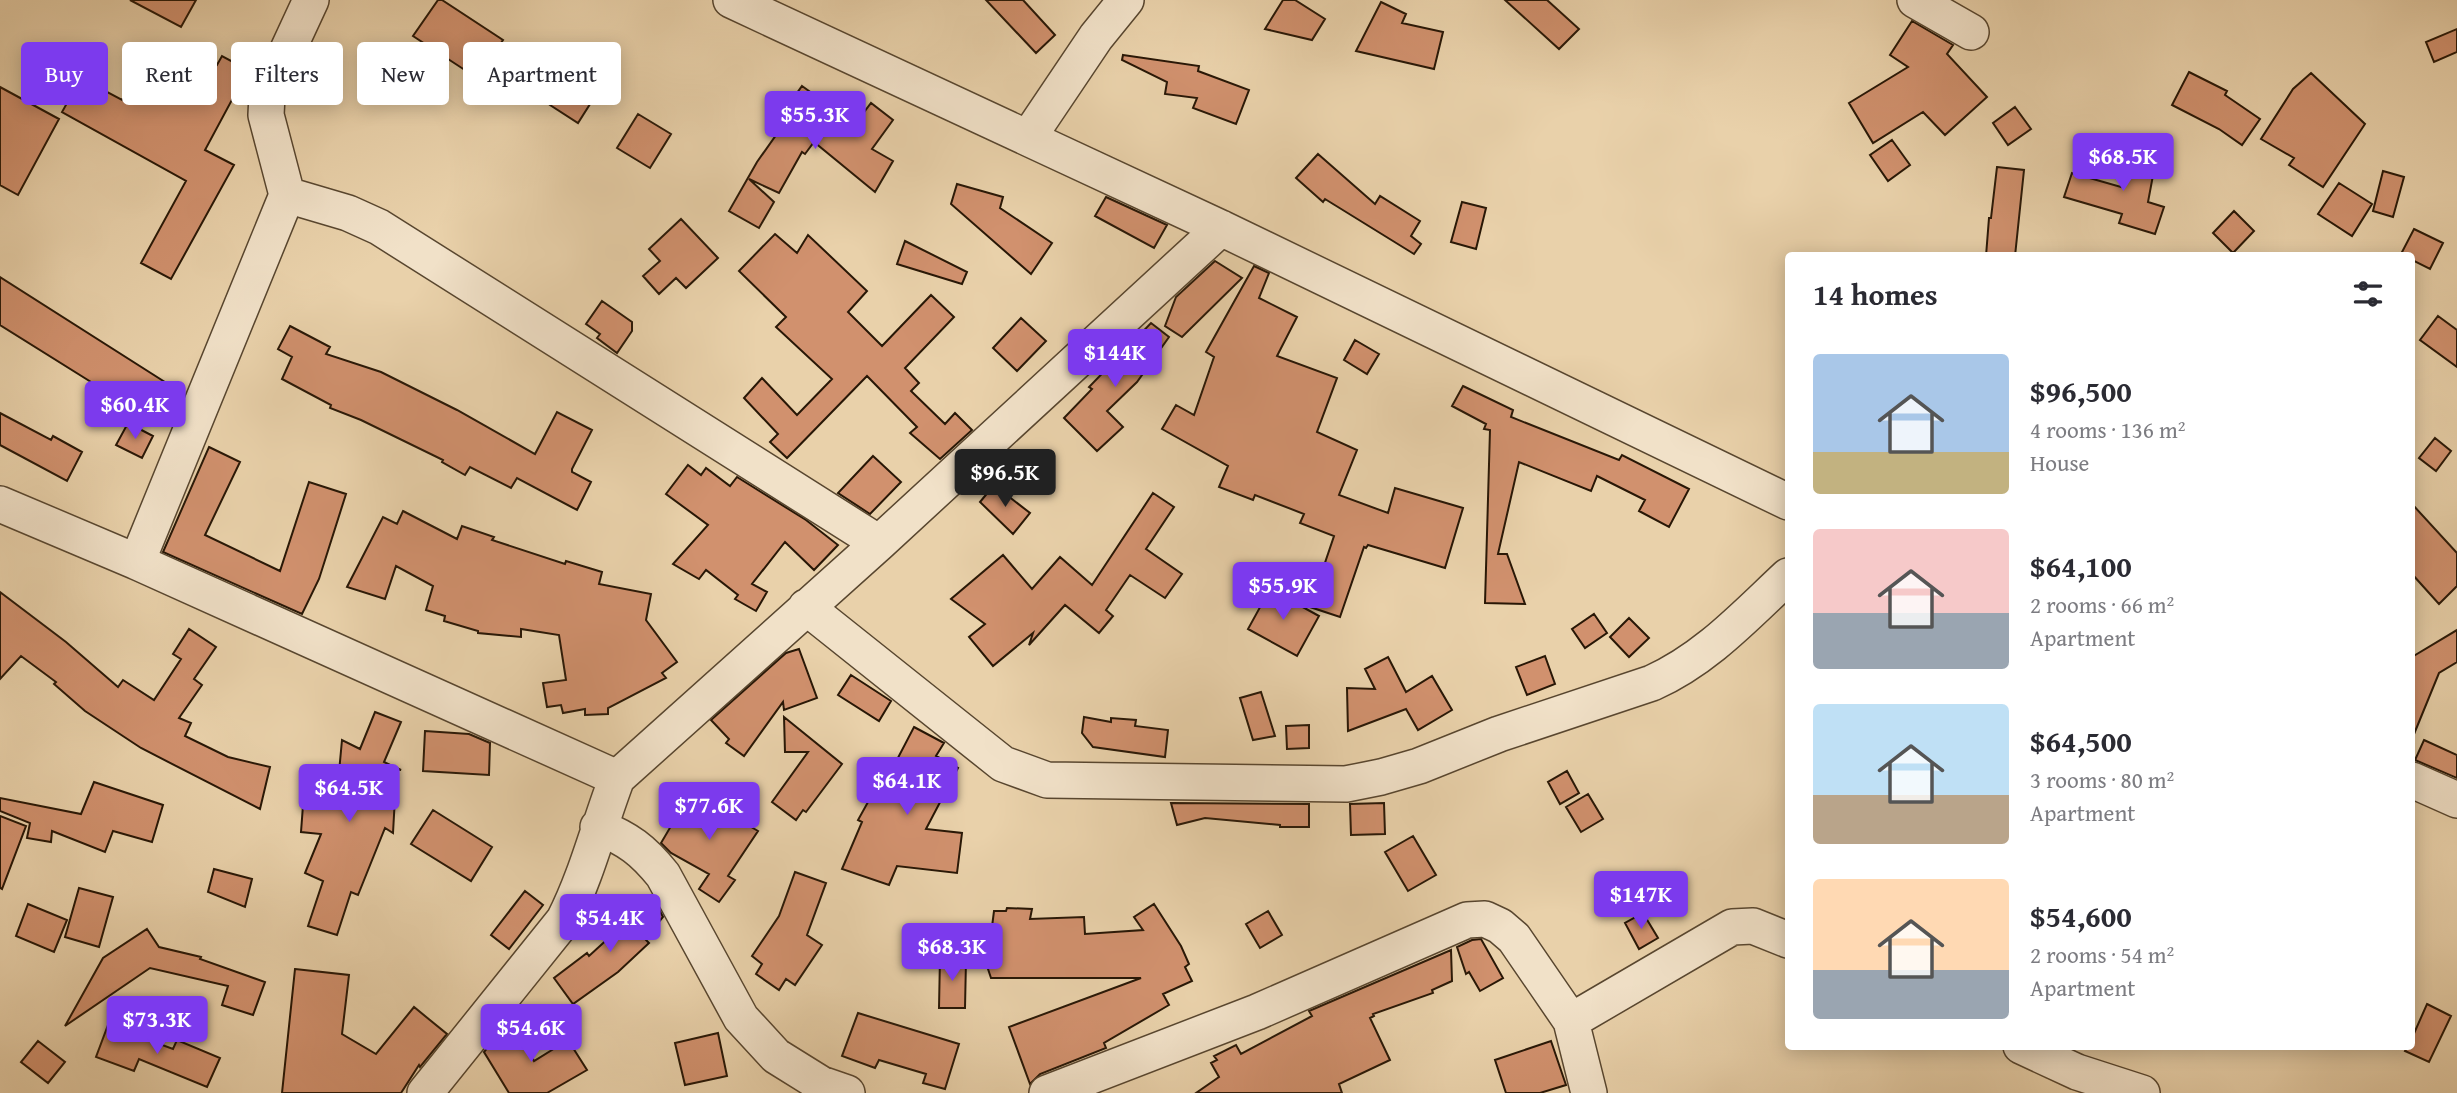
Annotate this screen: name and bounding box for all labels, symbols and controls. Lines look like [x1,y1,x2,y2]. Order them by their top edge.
chip: Buy [21,42,108,105]
chip: Rent [122,42,217,105]
chip: Filters [231,42,343,105]
chip: New [357,42,449,105]
chip: Apartment [463,42,621,105]
pin: $55.3K [758,92,872,151]
text: $55.3K [781,97,849,130]
pin: $68.5K [2066,134,2180,193]
text: $68.5K [2089,139,2157,172]
text: 14 homes [1813,272,1938,316]
icon: filters [2349,275,2387,313]
pin: $144K [1066,330,1164,389]
text: $144K [1084,335,1146,368]
text: $96,500 [2030,369,2132,413]
pin: $60.4K [78,382,192,441]
icon: home [1869,382,1953,466]
text: $60.4K [101,387,169,420]
text: 4 rooms · 136 m² [2030,413,2185,446]
text: House [2030,446,2089,479]
pin: $96.5K [948,449,1062,509]
text: $96.5K [971,455,1039,488]
text: $64,100 [2030,544,2132,588]
icon: home [1869,557,1953,641]
pin: $55.9K [1226,562,1340,622]
text: $55.9K [1249,568,1317,601]
text: 2 rooms · 66 m² [2030,588,2174,621]
text: Apartment [2030,621,2135,654]
text: $64,500 [2030,719,2132,763]
icon: home [1869,732,1953,816]
pin: $64.1K [850,758,964,817]
text: $64.1K [873,763,941,796]
text: 3 rooms · 80 m² [2030,763,2174,796]
pin: $64.5K [292,764,406,824]
text: $64.5K [315,770,383,803]
pin: $77.6K [652,782,766,842]
text: $77.6K [675,788,743,821]
text: Apartment [2030,796,2135,829]
pin: $147K [1592,872,1690,931]
text: $147K [1610,877,1672,910]
pin: $54.4K [553,894,667,954]
text: $54,600 [2030,894,2132,938]
text: $54.4K [576,900,644,933]
icon: home [1869,907,1953,991]
pin: $68.3K [895,923,1009,983]
text: $68.3K [918,929,986,962]
text: 2 rooms · 54 m² [2030,938,2174,971]
text: Apartment [2030,971,2135,1004]
pin: $73.3K [100,996,214,1056]
text: $73.3K [123,1002,191,1035]
pin: $54.6K [474,1004,588,1064]
text: $54.6K [497,1010,565,1043]

